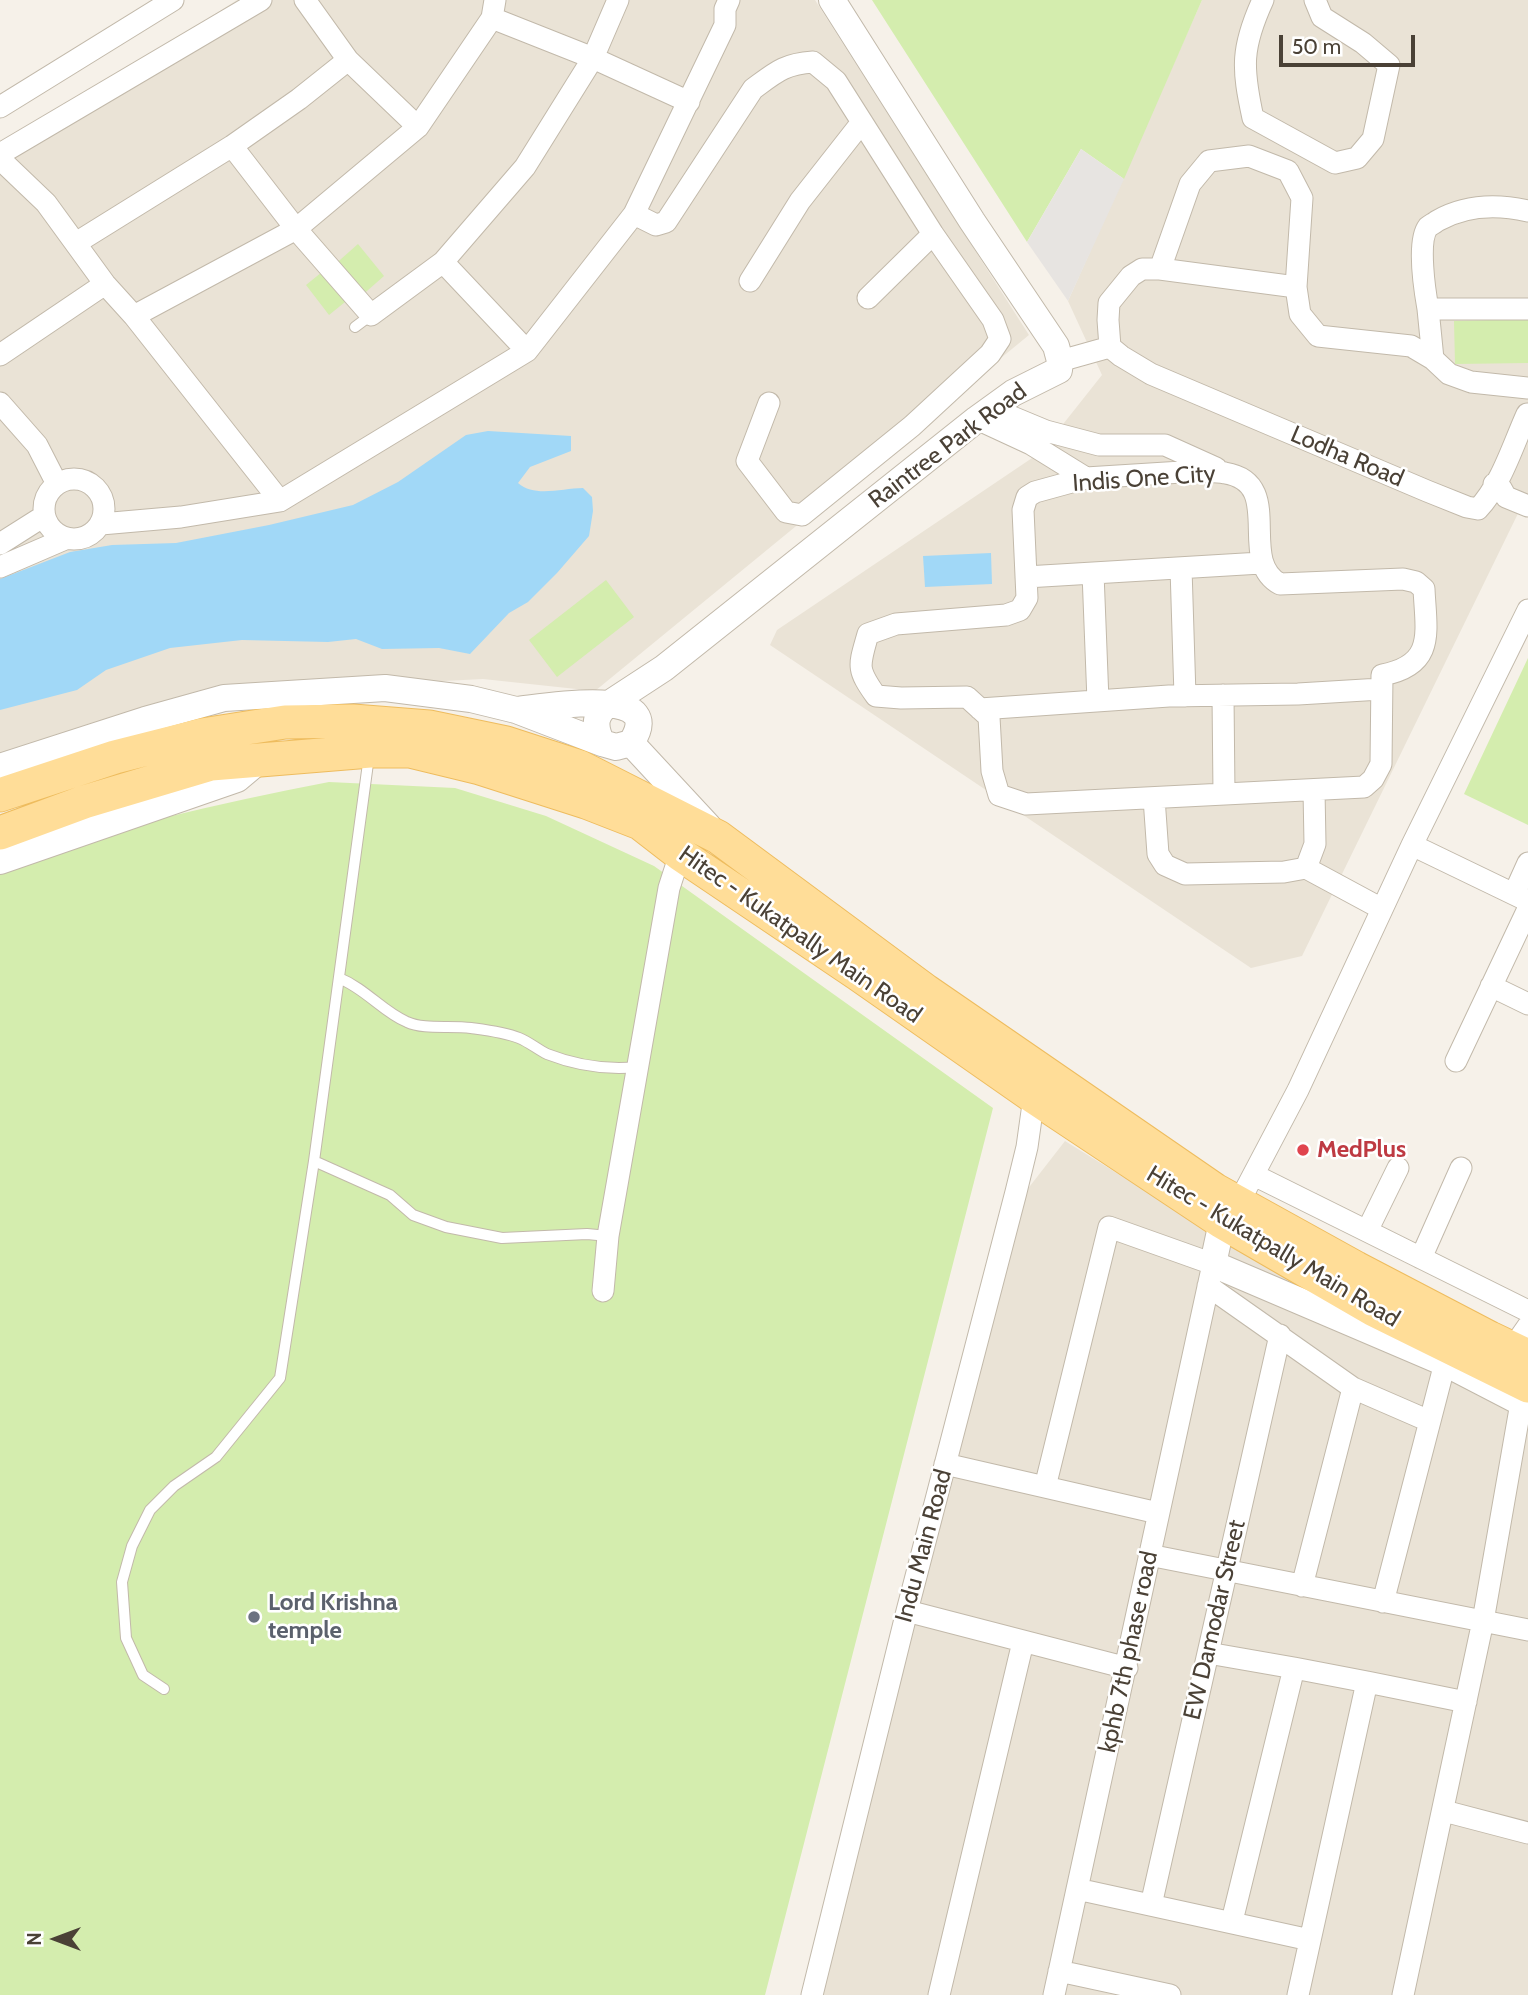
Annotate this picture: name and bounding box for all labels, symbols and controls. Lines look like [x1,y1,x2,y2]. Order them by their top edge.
scale bar [1283,21,1420,65]
text: 50 m [1292,34,1341,59]
street label: Raintree Park Road [863,377,1033,515]
street label: Lodha Road [1286,420,1408,494]
street label: Indis One City [1072,460,1216,498]
street label: Hitec - Kukatpally Main Road [673,840,927,1030]
place label: MedPlus [1317,1136,1406,1164]
marker: MedPlus [1295,1142,1311,1158]
street label: Hitec - Kukatpally Main Road [1141,1160,1405,1334]
street label: Indu Main Road [890,1466,958,1626]
street label: EW Damodar Street [1178,1517,1252,1723]
street label: kphb 7th phase road [1094,1549,1164,1755]
place label: Lord Krishna temple [268,1589,398,1645]
marker: Lord Krishna temple [246,1609,262,1625]
north arrow [21,1904,91,1974]
text: N [23,1932,46,1946]

